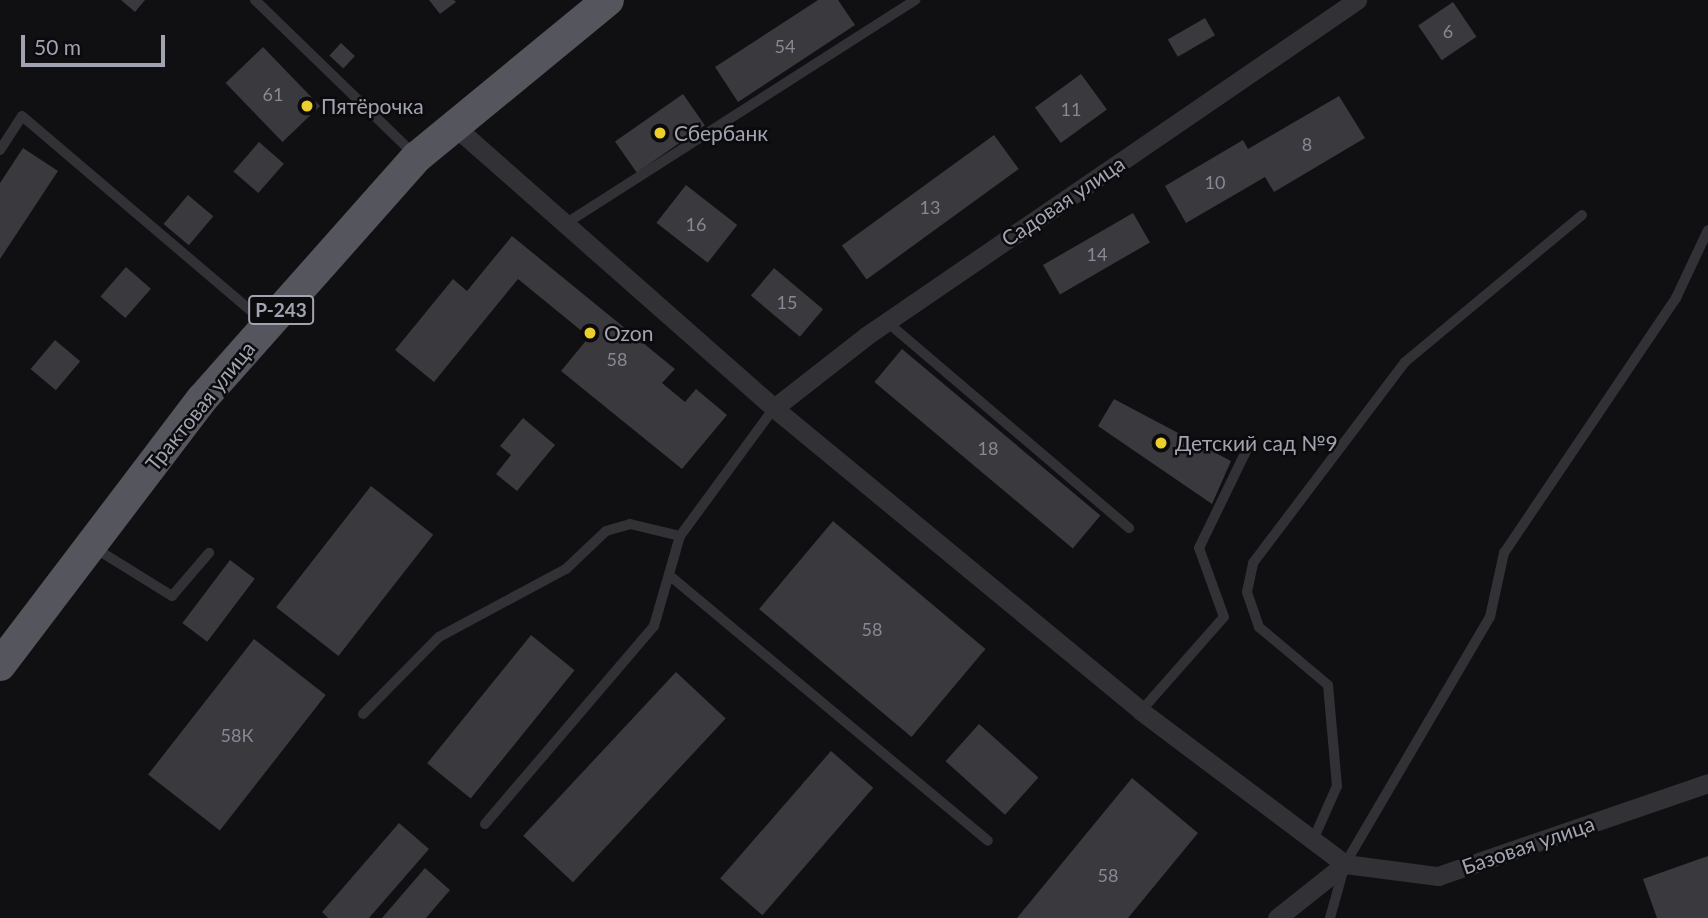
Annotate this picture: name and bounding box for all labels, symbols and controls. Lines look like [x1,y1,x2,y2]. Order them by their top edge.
house number: 6 [1443,20,1453,42]
scale bar [24,21,168,65]
text: 50 m [34,34,81,59]
house number: 54 [775,35,795,57]
house number: 61 [263,83,283,105]
place label: Пятёрочка [321,93,424,119]
marker: Пятёрочка [299,98,315,114]
house number: 11 [1061,98,1081,120]
place label: Сбербанк [674,120,768,146]
marker: Сбербанк [652,125,668,141]
house number: 8 [1302,133,1312,155]
street label: Садовая улица [997,151,1129,251]
house number: 10 [1205,171,1225,193]
house number: 13 [920,196,940,218]
house number: 16 [686,213,706,235]
house number: 14 [1087,243,1107,265]
house number: 15 [777,291,797,313]
road number: Р-243 [248,294,314,326]
place label: Ozon [604,320,653,346]
marker: Ozon [582,325,598,341]
street label: Трактовая улица [140,336,260,476]
house number: 58 [607,348,627,370]
place label: Детский сад №9 [1175,430,1338,456]
marker: Детский сад №9 [1153,435,1169,451]
house number: 18 [978,437,998,459]
house number: 58 [862,618,882,640]
house number: 58К [221,724,253,746]
street label: Базовая улица [1458,811,1598,879]
house number: 58 [1098,864,1118,886]

